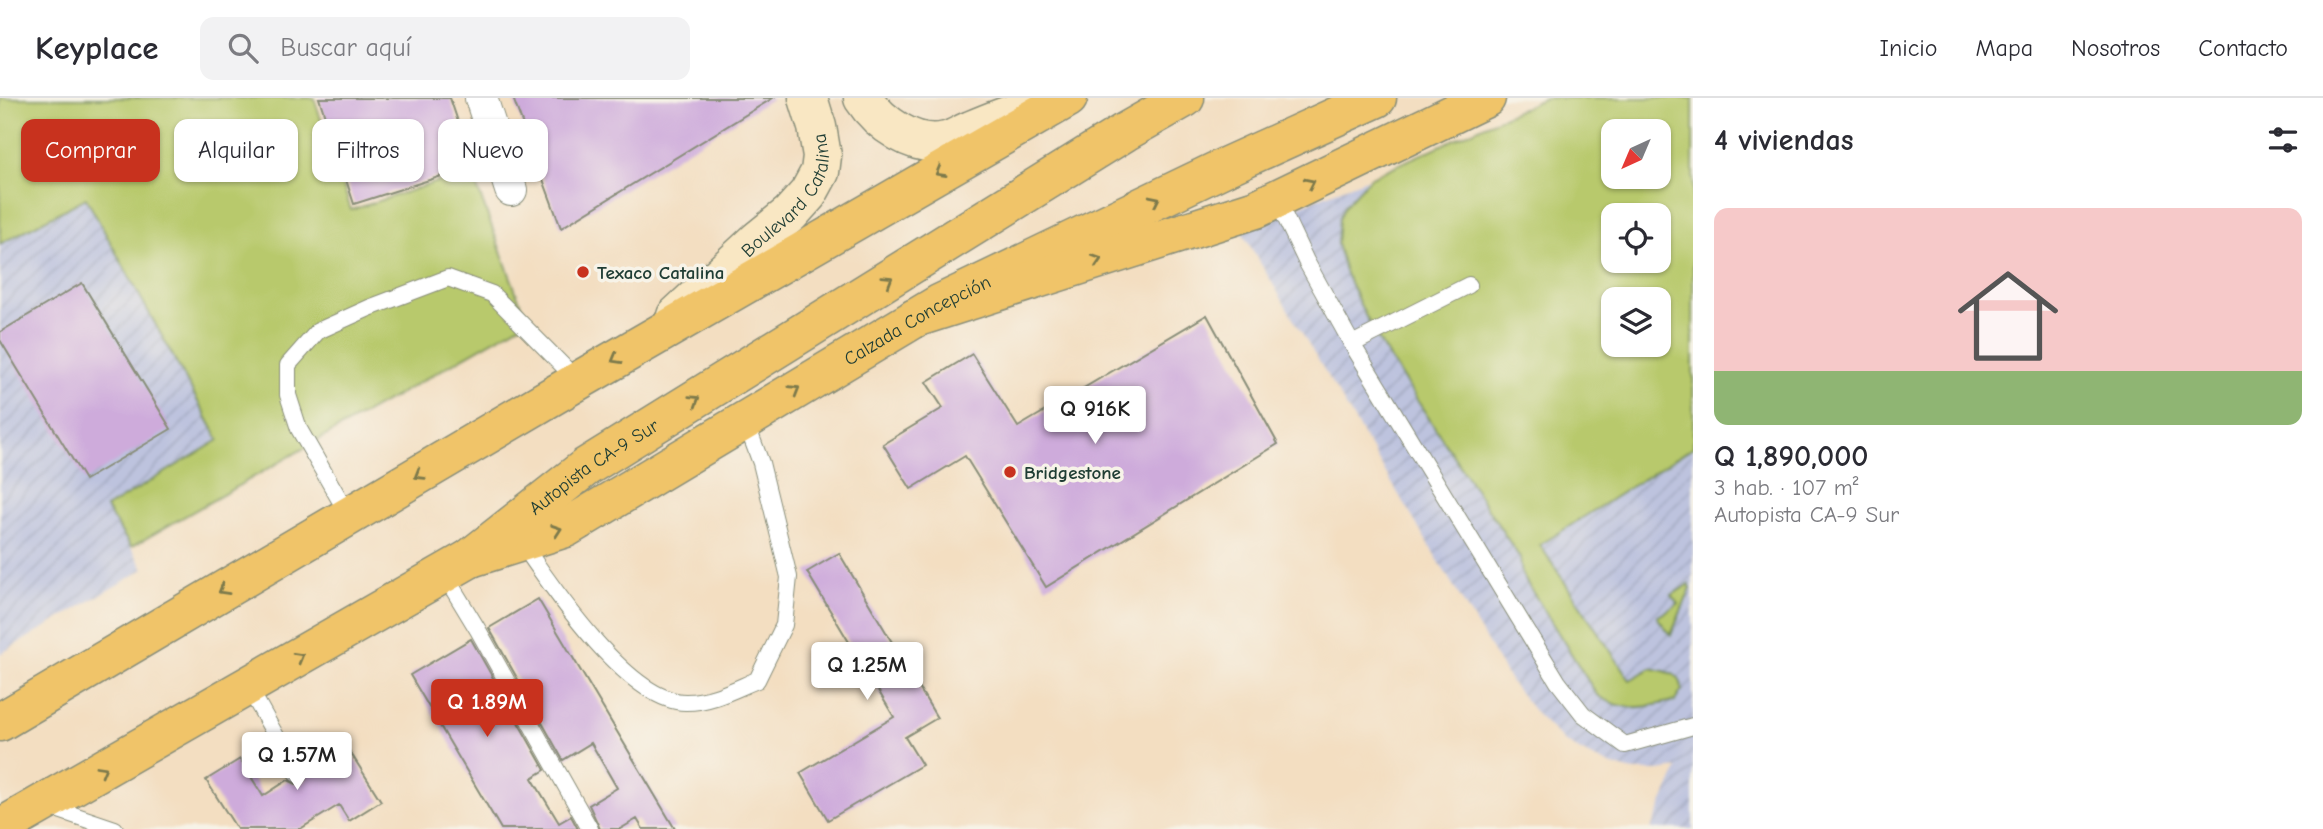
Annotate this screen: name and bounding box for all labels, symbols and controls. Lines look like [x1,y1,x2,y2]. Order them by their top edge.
search box [200,17,690,80]
text: Keyplace [35,29,158,67]
icon: search [224,29,262,67]
text: Buscar aquí [280,33,412,63]
text: Inicio [1880,34,1937,62]
text: Mapa [1975,34,2033,62]
text: Nosotros [2071,34,2160,62]
text: Contacto [2198,34,2288,62]
chip: Comprar [21,119,160,182]
chip: Alquilar [174,119,298,182]
chip: Filtros [312,119,424,182]
chip: Nuevo [438,119,548,182]
north arrow [1601,119,1671,189]
map controls [1601,119,1671,357]
icon: filters [2264,121,2302,159]
text: 4 viviendas [1714,123,1854,158]
street label: Boulevard Catalina [737,132,834,262]
one-way arrow [935,164,947,177]
one-way arrow [1303,178,1315,192]
one-way arrow [1148,195,1160,209]
button: locate [1601,203,1671,273]
icon: home [1945,253,2071,379]
one-way arrow [1090,254,1102,268]
place label: Texaco Catalina [597,262,724,284]
marker: Texaco Catalina [575,264,591,280]
street label: Calzada Concepción [840,271,994,370]
one-way arrow [880,275,893,288]
button: layers [1601,287,1671,357]
one-way arrow [610,351,623,364]
one-way arrow [787,385,800,398]
pin: Q 916K [1038,386,1152,446]
one-way arrow [687,395,700,408]
text: Q 916K [1060,395,1130,422]
street label: Autopista CA-9 Sur [525,414,663,520]
text: Q 1,890,000 [1714,439,1868,474]
place label: Bridgestone [1024,462,1121,484]
marker: Bridgestone [1002,464,1018,480]
one-way arrow [414,466,427,479]
text: 3 hab. · 107 m² [1714,474,1859,501]
text: Autopista CA-9 Sur [1714,501,1899,528]
one-way arrow [550,525,562,539]
one-way arrow [218,582,231,595]
pin: Q 1.25M [802,642,932,702]
text: Q 1.25M [827,651,907,678]
one-way arrow [292,652,305,665]
pin: Q 1.89M [422,680,552,739]
text: Q 1.89M [447,688,527,715]
pin: Q 1.57M [232,732,362,792]
text: Q 1.57M [258,741,336,768]
one-way arrow [94,765,107,778]

